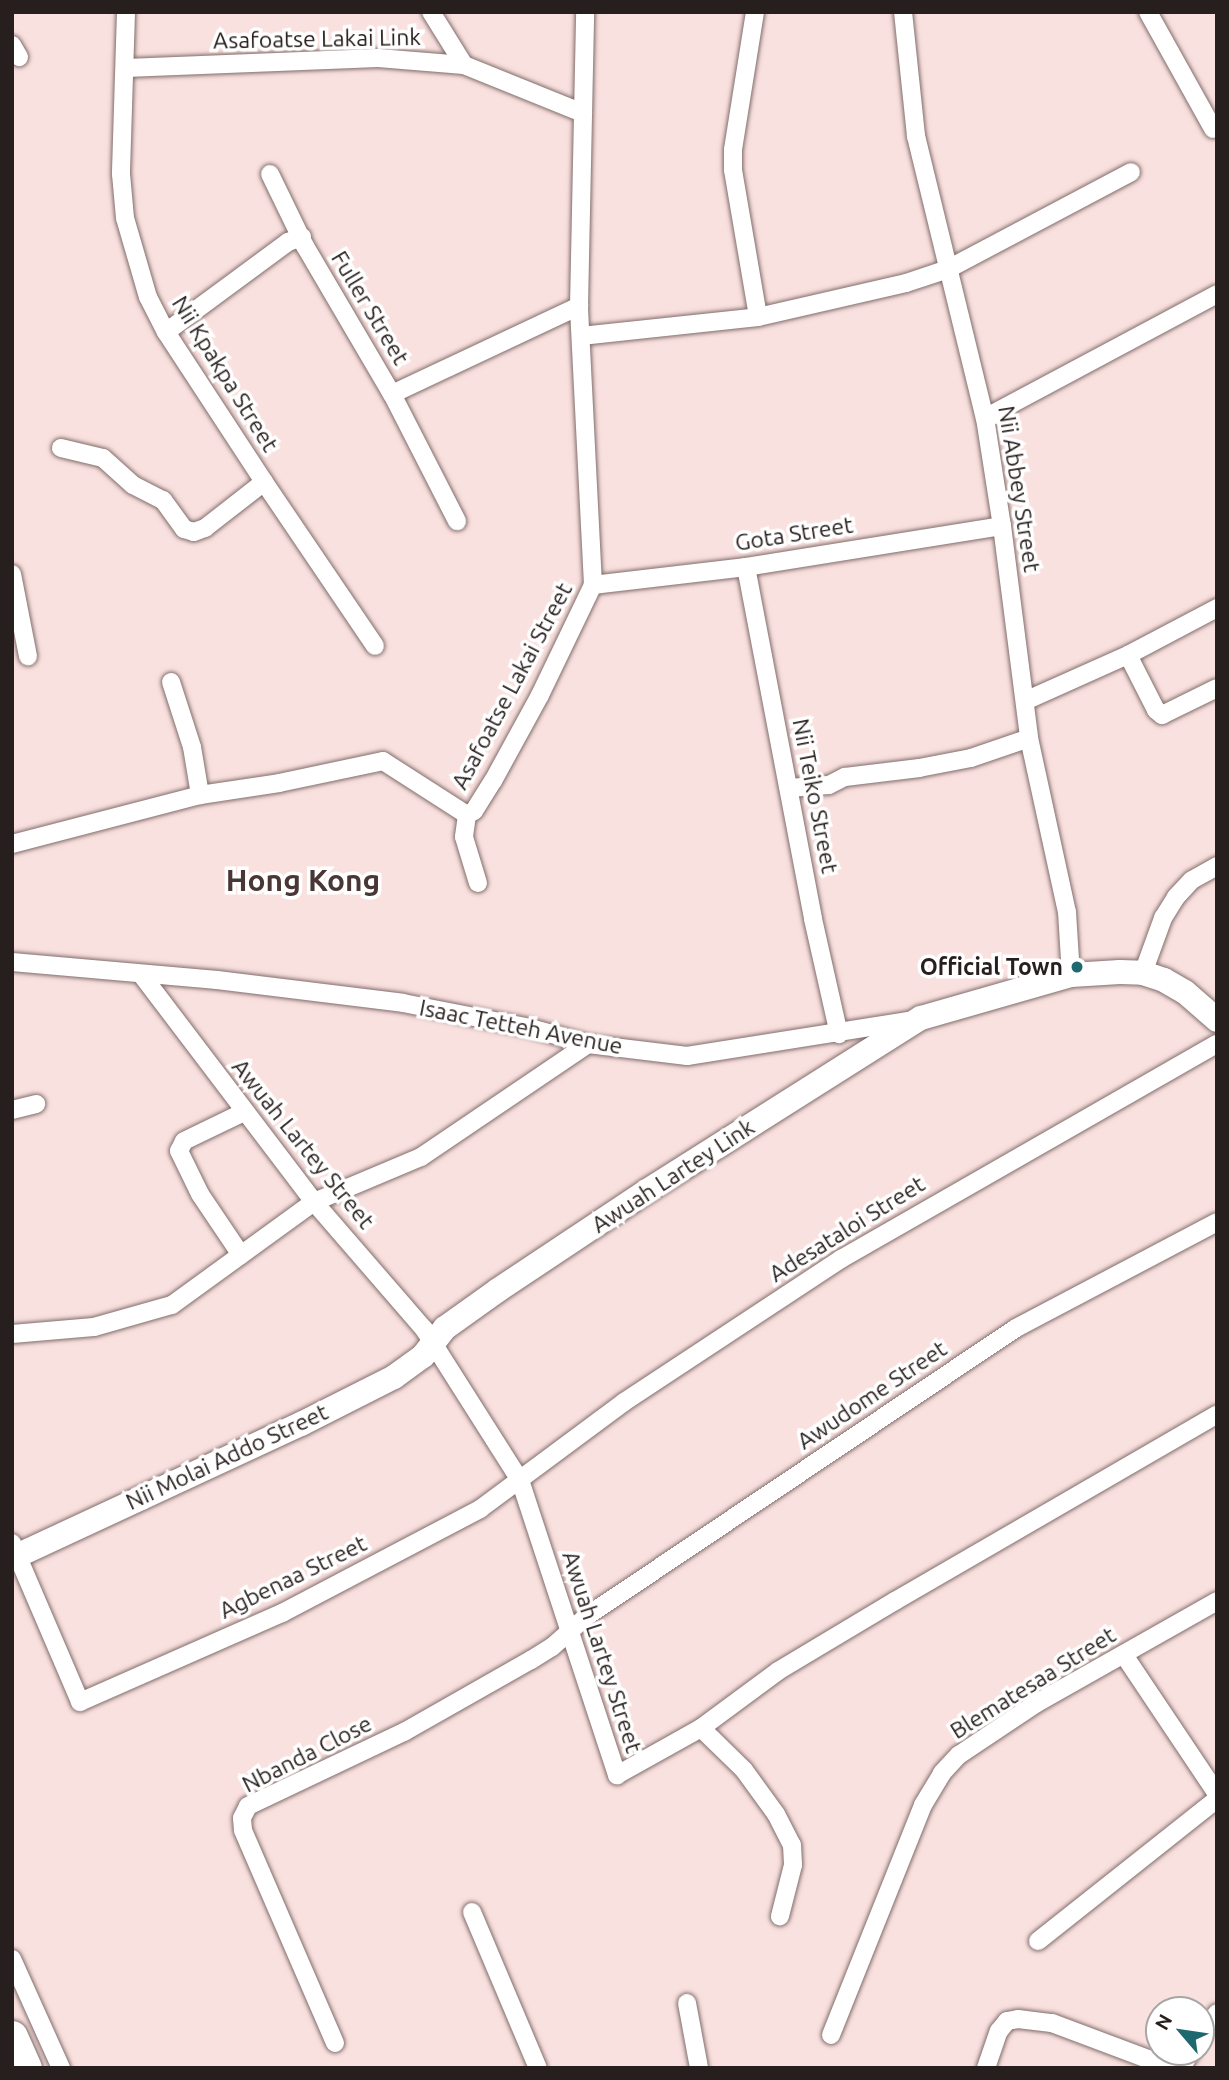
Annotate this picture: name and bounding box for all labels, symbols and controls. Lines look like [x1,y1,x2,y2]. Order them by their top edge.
street label: Asafoatse Lakai Link [213,23,421,55]
street label: Fuller Street [325,246,415,370]
street label: Nii Kpakpa Street [166,291,284,457]
street label: Nii Abbey Street [992,404,1046,574]
street label: Gota Street [733,511,855,557]
street label: Asafoatse Lakai Street [446,578,578,794]
street label: Nii Teiko Street [786,716,844,876]
district label: Hong Kong [226,862,380,898]
place label: Official Town [920,953,1063,981]
marker: Official Town [1069,959,1085,975]
street label: Isaac Tetteh Avenue [417,994,625,1060]
street label: Awuah Lartey Street [226,1054,380,1234]
street label: Awuah Lartey Link [587,1113,759,1239]
street label: Adesataloi Street [764,1170,930,1288]
street label: Awudome Street [792,1335,952,1455]
street label: Nii Molai Addo Street [122,1398,332,1516]
street label: Agbenaa Street [215,1529,371,1625]
street label: Awuah Lartey Street [556,1548,648,1756]
street label: Blematesaa Street [945,1621,1121,1745]
street label: Nbanda Close [238,1710,376,1798]
north arrow [1145,1996,1215,2066]
text: N [1150,2010,1176,2033]

